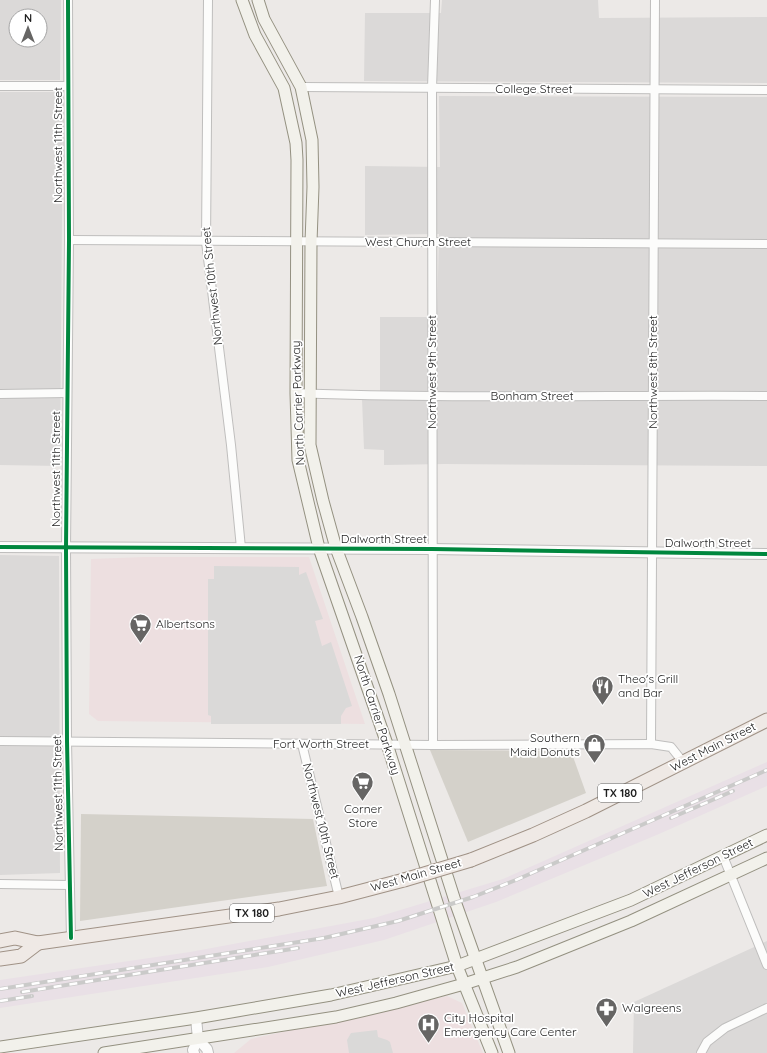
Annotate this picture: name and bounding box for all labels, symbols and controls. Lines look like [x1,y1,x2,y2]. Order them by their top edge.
north arrow [8,8,48,48]
text: N [24,11,32,25]
street label: College Street [495,81,573,96]
street label: Northwest 11th Street [50,87,65,203]
street label: Northwest 10th Street [198,226,225,346]
street label: West Church Street [365,234,471,249]
street label: Northwest 9th Street [424,315,439,429]
street label: Northwest 8th Street [645,315,660,429]
street label: North Carrier Parkway [288,340,307,466]
street label: Bonham Street [490,388,574,403]
street label: Northwest 11th Street [48,411,63,527]
street label: Dalworth Street [341,531,427,546]
street label: Dalworth Street [665,535,751,550]
supermarket icon: Albertsons [127,611,153,644]
place label: Albertsons [156,616,215,631]
street label: North Carrier Parkway [351,653,404,777]
place label: Theo's Grill and Bar [618,671,678,700]
restaurant icon: Theo's Grill and Bar [590,673,616,706]
street label: West Main Street [668,719,758,775]
place label: Southern Maid Donuts [510,730,580,759]
shop icon: Southern Maid Donuts [582,732,608,765]
street label: Northwest 11th Street [49,735,66,851]
street label: Fort Worth Street [273,736,369,751]
street label: Northwest 10th Street [300,761,343,880]
supermarket icon: Corner Store [350,769,376,802]
road number: TX 180 [598,784,642,802]
place label: Corner Store [344,801,382,830]
street label: West Jefferson Street [640,834,755,901]
street label: West Main Street [369,854,463,895]
road number: TX 180 [230,904,274,922]
street label: West Jefferson Street [334,959,455,1000]
pharmacy icon: Walgreens [594,995,620,1028]
place label: Walgreens [622,1000,682,1015]
place label: City Hospital Emergency Care Center [444,1010,577,1039]
hospital icon: City Hospital Emergency Care Center [415,1012,441,1045]

